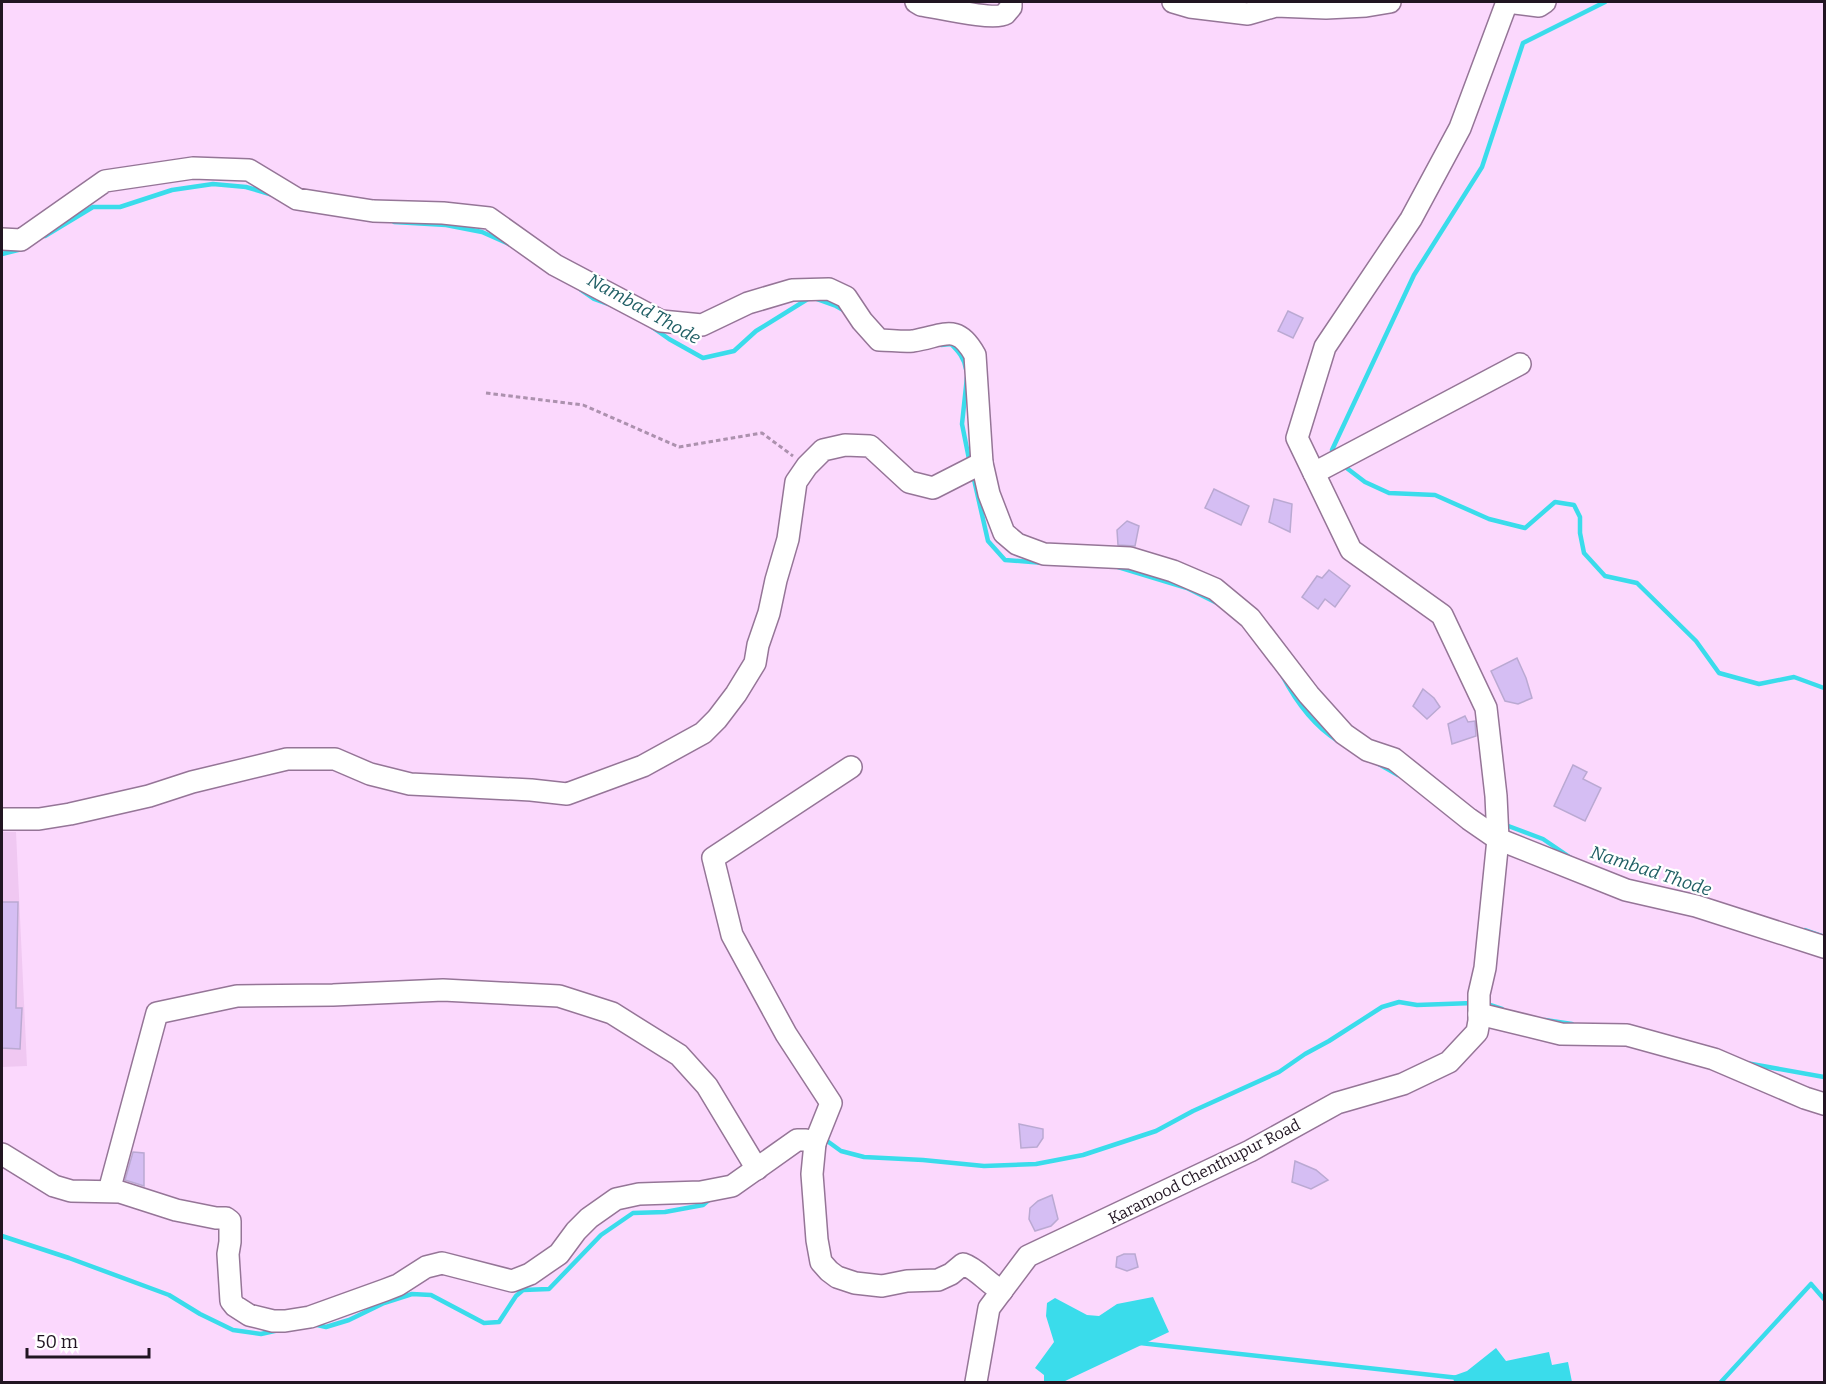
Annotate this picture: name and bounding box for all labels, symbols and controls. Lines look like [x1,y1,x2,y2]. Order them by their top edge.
water label: Nambad Thode [584,269,704,349]
water label: Nambad Thode [1588,841,1714,901]
street label: Karamood Chenthupur Road [1105,1114,1304,1228]
scale bar [27,1321,148,1359]
text: 50 m [36,1331,78,1353]

